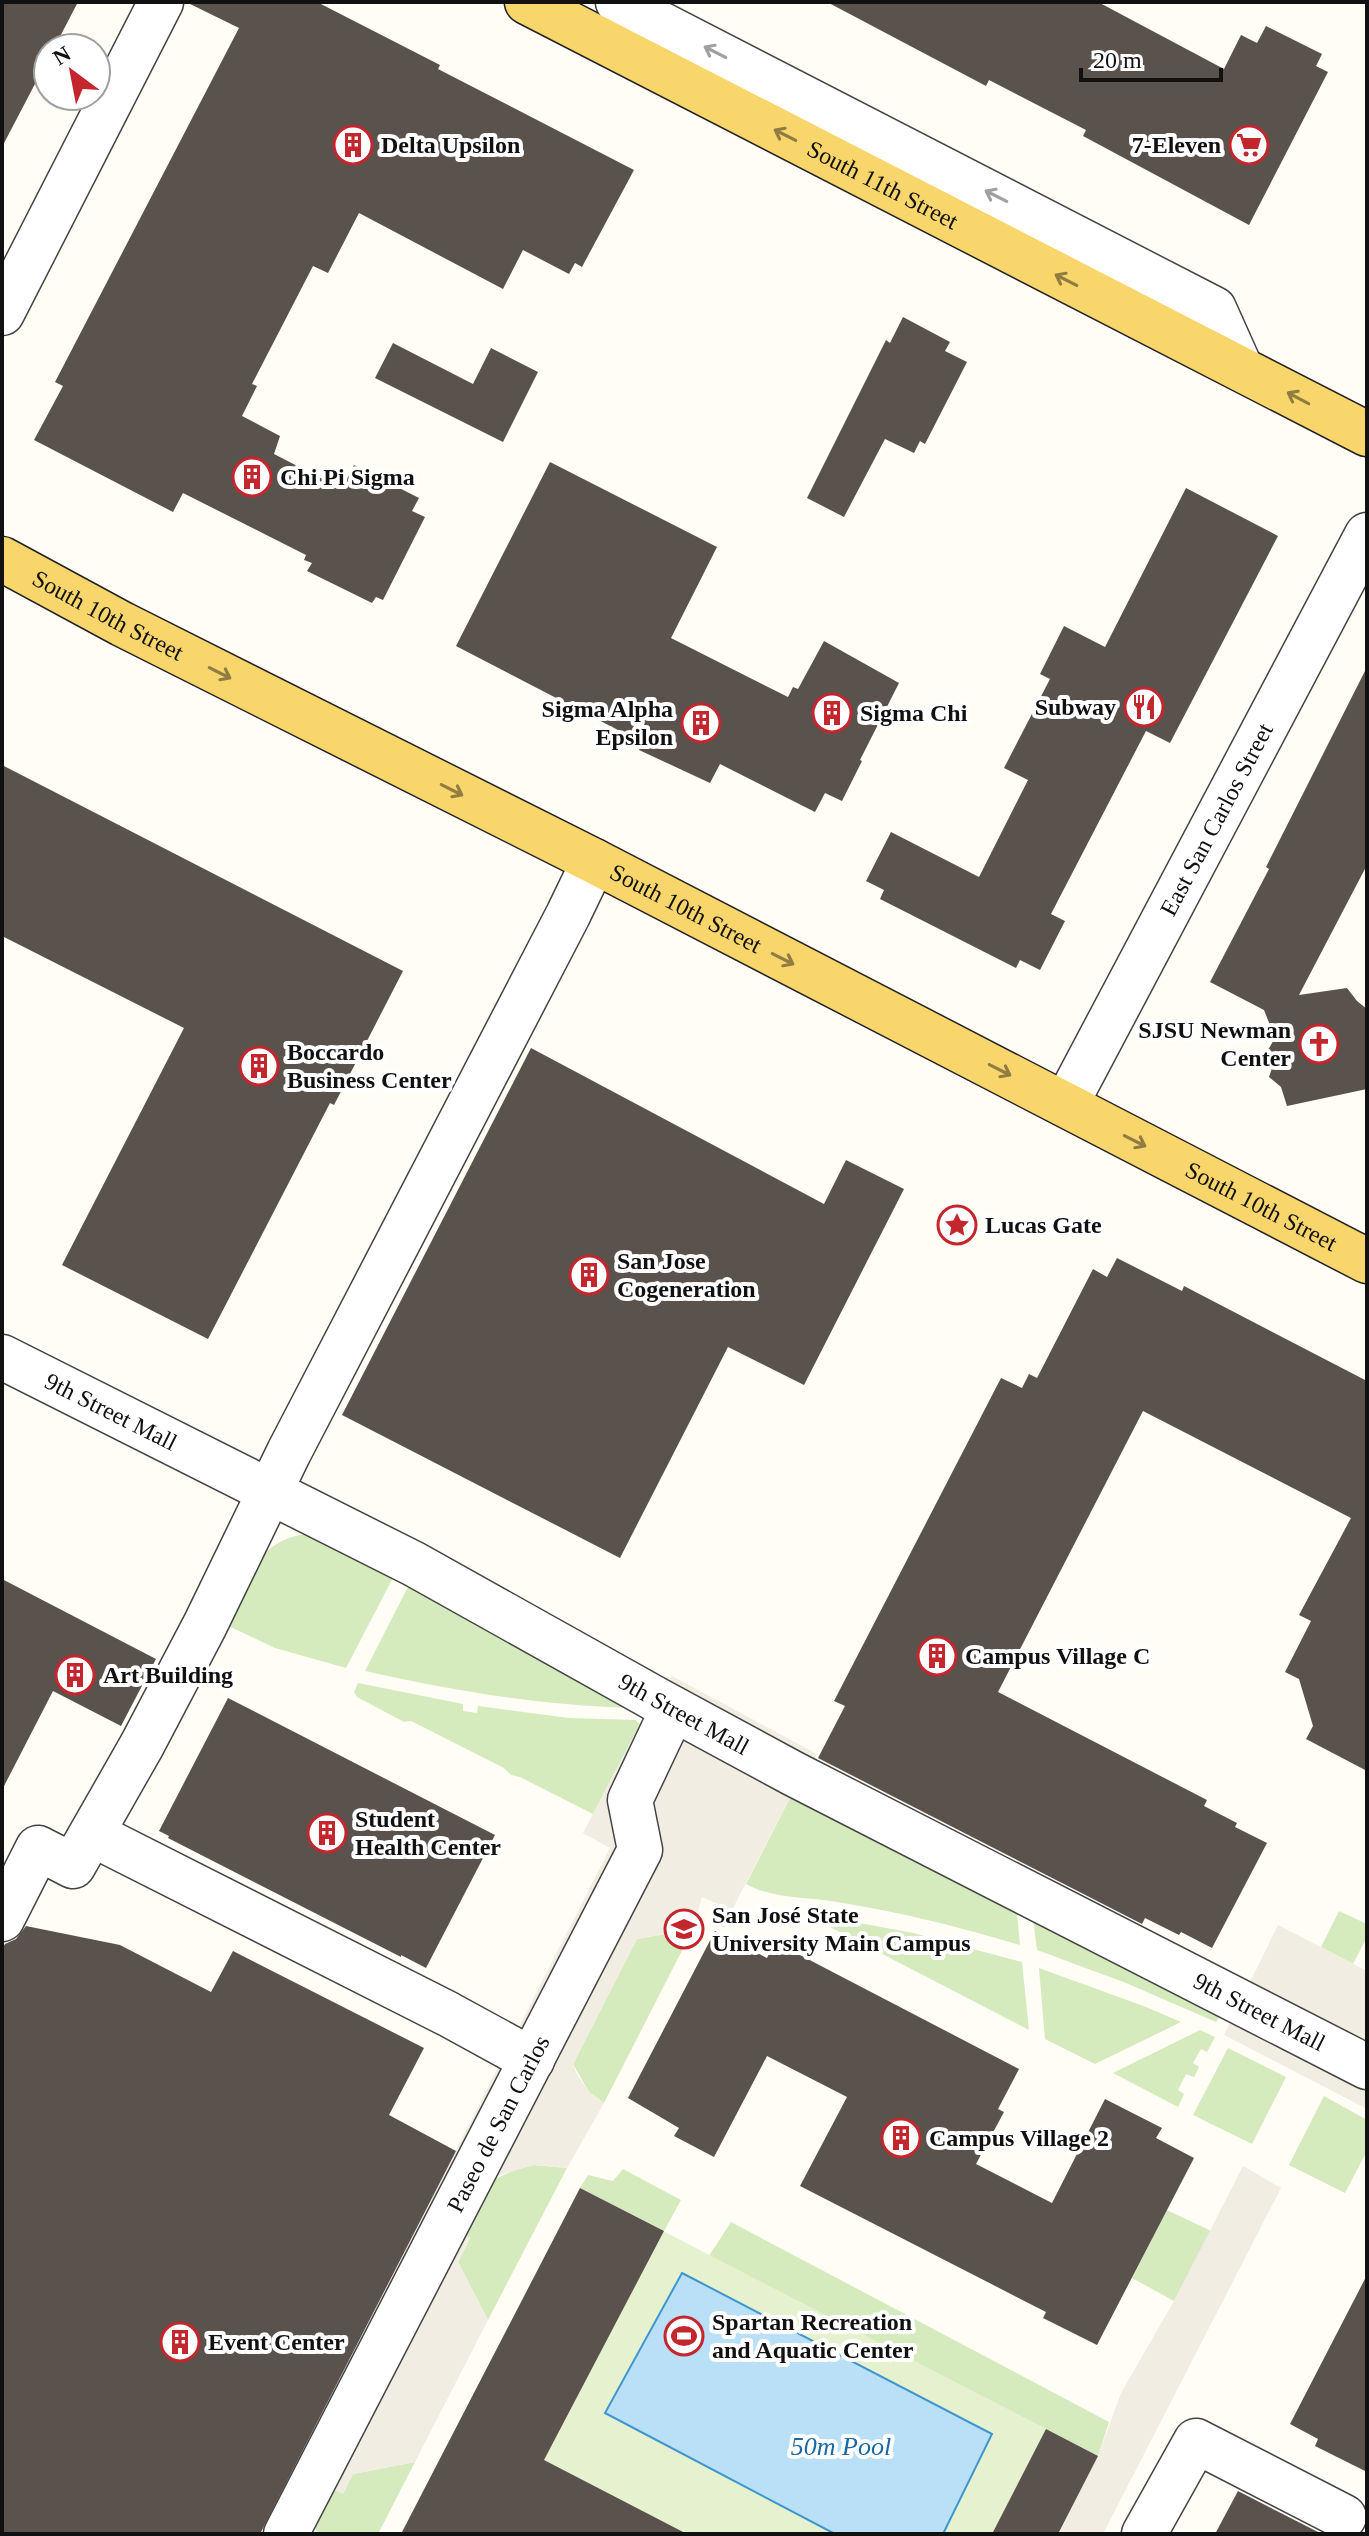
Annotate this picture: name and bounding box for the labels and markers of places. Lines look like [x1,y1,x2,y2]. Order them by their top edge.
building icon: Delta Upsilon [332,124,374,166]
supermarket icon: 7-Eleven [1228,124,1270,166]
place label: Delta Upsilon [381,132,520,158]
place label: 7-Eleven [1132,132,1221,158]
building icon: Chi Pi Sigma [231,456,273,498]
place label: Chi Pi Sigma [280,464,415,490]
restaurant icon: Subway [1123,686,1165,728]
building icon: Sigma Chi [811,692,853,734]
place label: Subway [1035,694,1116,720]
place label: Sigma Alpha Epsilon [542,696,673,750]
place label: Sigma Chi [860,700,968,726]
building icon: Sigma Alpha Epsilon [680,702,722,744]
place label: SJSU Newman Center [1138,1017,1291,1071]
church icon: SJSU Newman Center [1298,1023,1340,1065]
place label: Boccardo Business Center [287,1039,452,1093]
building icon: Boccardo Business Center [238,1045,280,1087]
place icon: Lucas Gate [936,1204,978,1246]
place label: Lucas Gate [985,1212,1102,1238]
place label: San Jose Cogeneration [617,1248,756,1302]
building icon: San Jose Cogeneration [568,1254,610,1296]
building icon: Campus Village C [916,1635,958,1677]
place label: Campus Village C [965,1643,1150,1669]
building icon: Art Building [54,1654,96,1696]
place label: Art Building [103,1662,233,1688]
place label: Student Health Center [355,1806,501,1860]
building icon: Student Health Center [306,1812,348,1854]
place label: San José State University Main Campus [712,1902,971,1956]
school or university icon: San José State University Main Campus [663,1908,705,1950]
building icon: Campus Village 2 [880,2117,922,2159]
place label: Campus Village 2 [929,2125,1109,2151]
place label: Spartan Recreation and Aquatic Center [712,2309,914,2363]
sports icon: Spartan Recreation and Aquatic Center [663,2315,705,2357]
building icon: Event Center [159,2321,201,2363]
place label: Event Center [208,2329,345,2355]

